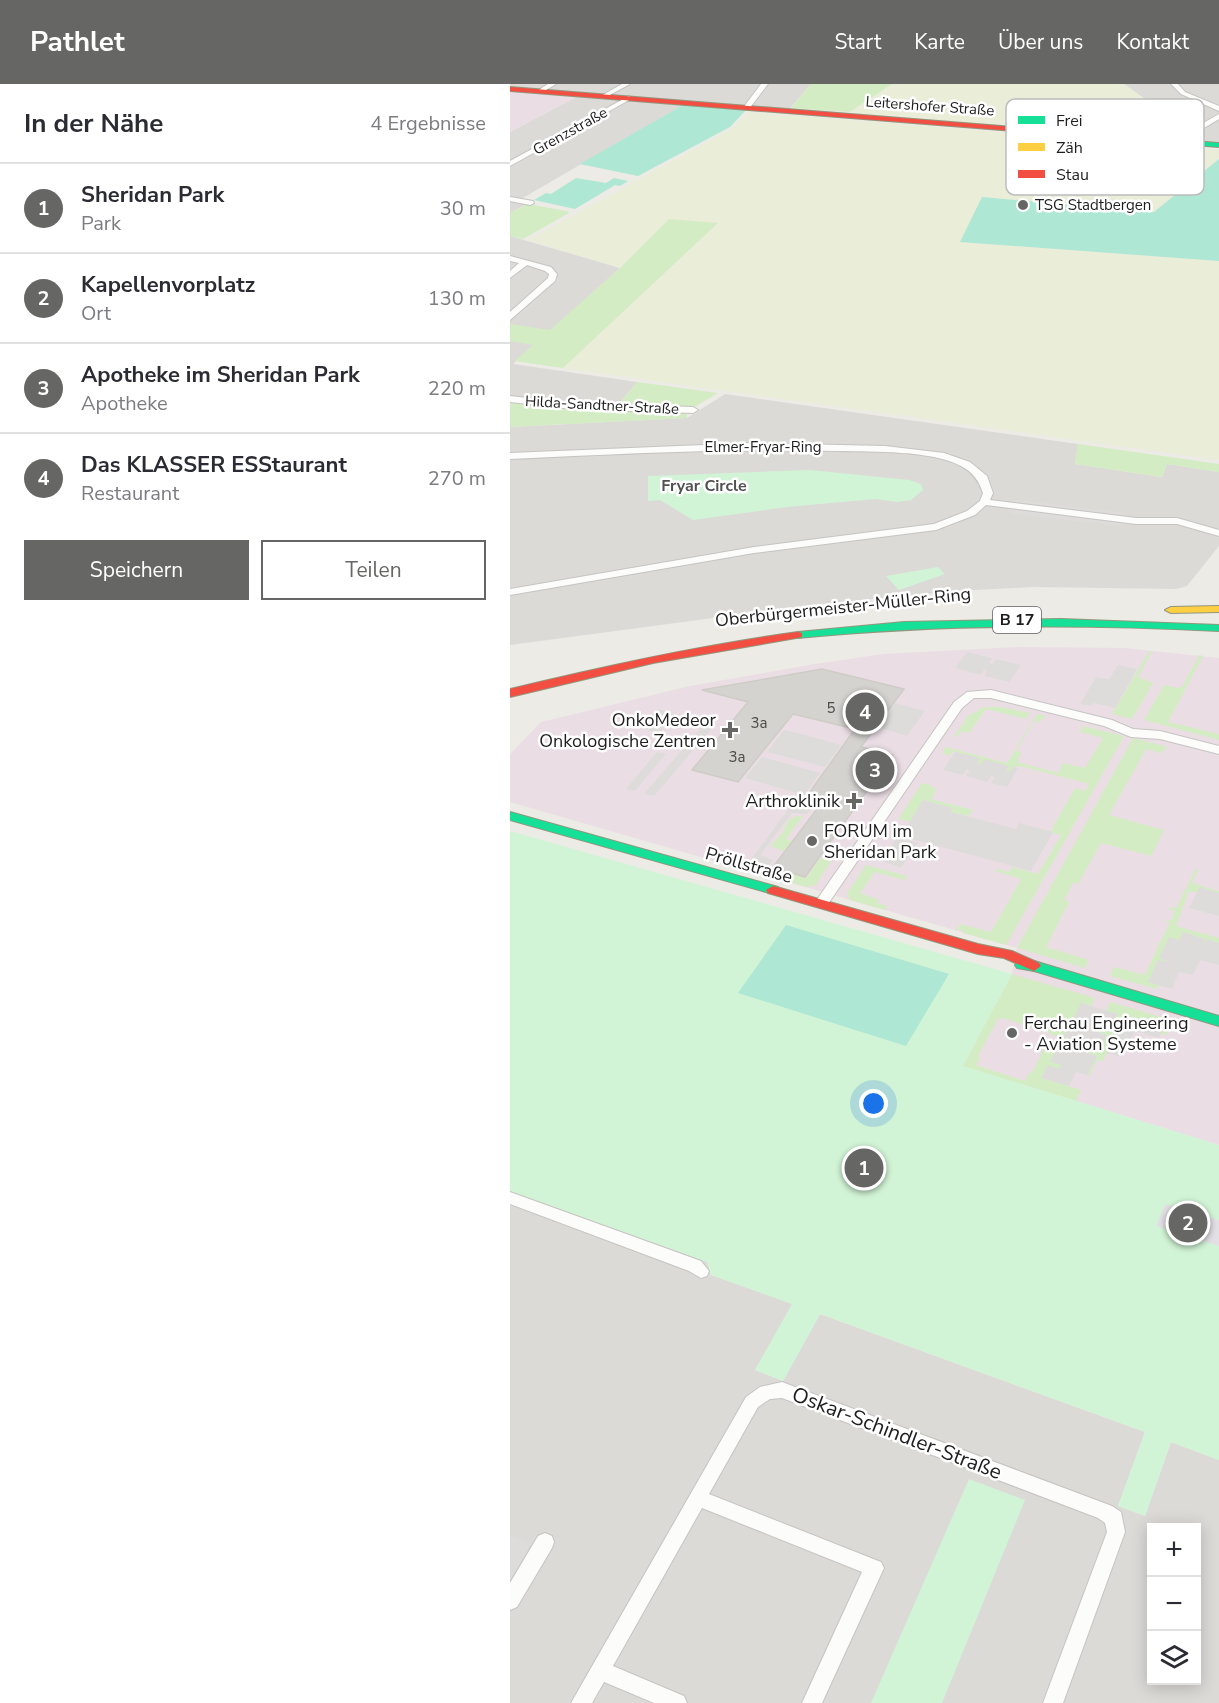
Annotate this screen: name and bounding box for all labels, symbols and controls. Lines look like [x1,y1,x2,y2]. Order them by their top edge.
text: Pathlet [30,23,125,61]
text: Start [834,28,881,56]
text: Karte [914,28,965,56]
text: Über uns [998,28,1083,56]
text: Kontakt [1116,28,1189,56]
street label: Leitershofer Straße [865,92,995,120]
legend [1006,99,1204,195]
street label: Grenzstraße [529,102,611,160]
text: In der Nähe [24,106,163,141]
text: 4 Ergebnisse [370,110,486,137]
text: Frei [1056,110,1082,132]
text: Zäh [1056,137,1083,159]
text: Stau [1056,164,1089,186]
text: Sheridan Park [81,180,224,210]
text: 1 [38,195,50,222]
text: 30 m [440,195,486,222]
place label: TSG Stadtbergen [1035,195,1151,215]
marker: TSG Stadtbergen [1016,198,1030,212]
text: Park [81,210,121,237]
text: Kapellenvorplatz [81,270,255,300]
text: 2 [38,285,50,312]
text: 130 m [428,285,486,312]
text: Ort [81,300,111,327]
text: Apotheke im Sheridan Park [81,360,360,390]
text: 3 [38,375,50,402]
text: 220 m [428,375,486,402]
text: Apotheke [81,390,168,417]
street label: Hilda-Sandtner-Straße [524,391,680,419]
street label: Elmer-Fryar-Ring [704,437,822,457]
text: Das KLASSER ESStaurant [81,450,347,480]
text: 4 [38,465,50,492]
text: 270 m [428,465,486,492]
district label: Fryar Circle [661,475,747,497]
text: Restaurant [81,480,179,507]
button: Speichern [24,540,249,600]
button: Teilen [261,540,486,600]
street label: Oberbürgermeister-Müller-Ring [714,582,972,632]
road number: B 17 [993,607,1041,633]
pin: 4 [846,690,884,734]
house number: 5 [826,698,836,718]
place label: OnkoMedeor Onkologische Zentren [539,708,717,753]
house number: 3a [751,713,767,733]
marker: OnkoMedeor Onkologische Zentren [721,721,739,739]
house number: 3a [729,747,745,767]
pin: 3 [856,748,895,792]
place label: Arthroklinik [745,789,841,813]
marker: Arthroklinik [845,792,863,810]
place label: FORUM im Sheridan Park [824,819,937,864]
marker: FORUM im Sheridan Park [805,834,819,848]
street label: Pröllstraße [703,841,795,889]
place label: Ferchau Engineering - Aviation Systeme [1024,1011,1188,1056]
marker: Ferchau Engineering - Aviation Systeme [1005,1026,1019,1040]
your location [859,1089,888,1118]
pin: 1 [844,1146,884,1190]
pin: 2 [1168,1200,1208,1246]
street label: Oskar-Schindler-Straße [788,1380,1006,1486]
map controls [1147,1523,1201,1685]
button: + [1147,1523,1201,1577]
button: − [1147,1577,1201,1631]
button: layers [1147,1631,1201,1685]

